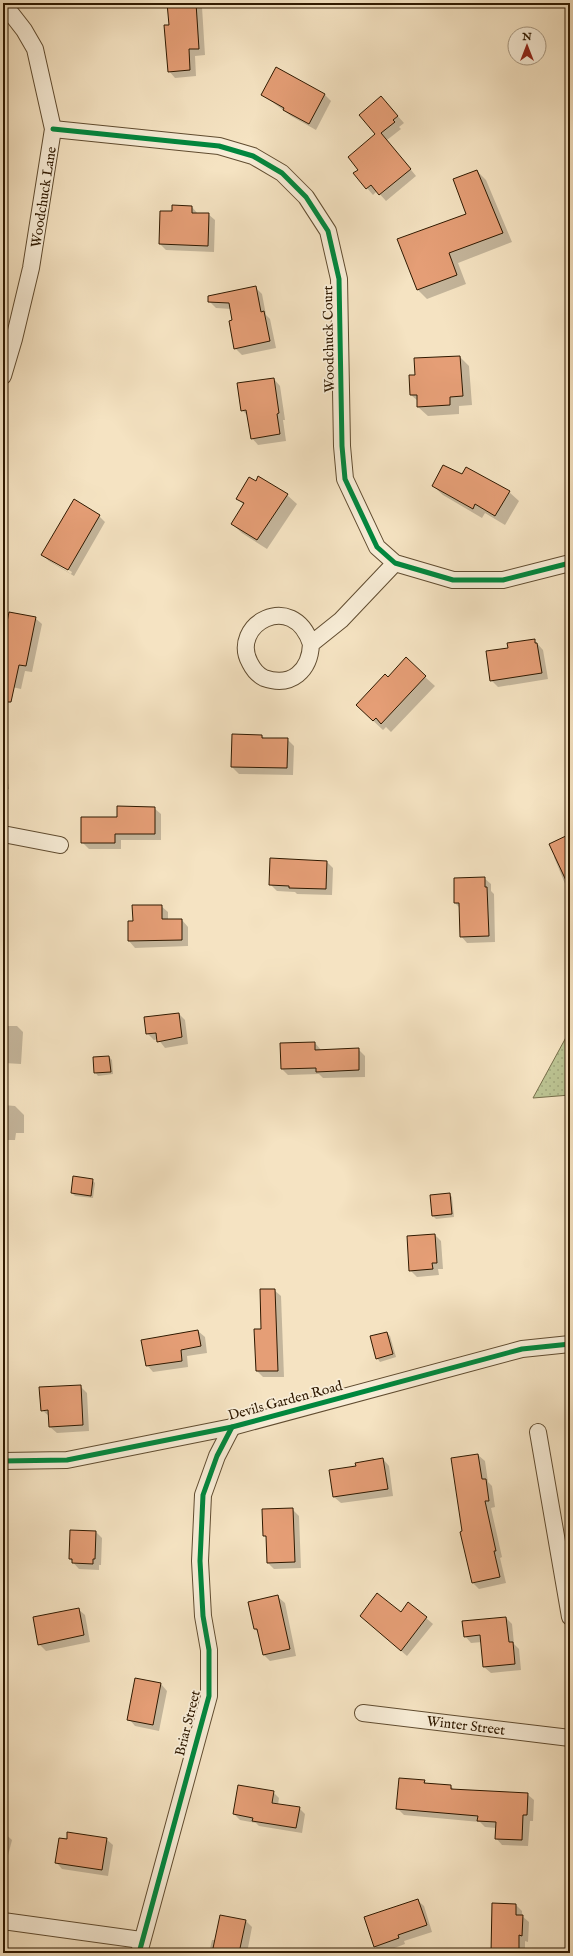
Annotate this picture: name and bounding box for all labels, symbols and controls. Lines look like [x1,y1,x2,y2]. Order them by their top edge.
north arrow [507,26,547,66]
text: N [521,30,532,44]
street label: Woodchuck Lane [27,145,61,249]
street label: Woodchuck Court [319,285,339,393]
street label: Devils Garden Road [226,1377,345,1425]
street label: Briar Street [171,1688,205,1758]
street label: Winter Street [426,1712,506,1740]

